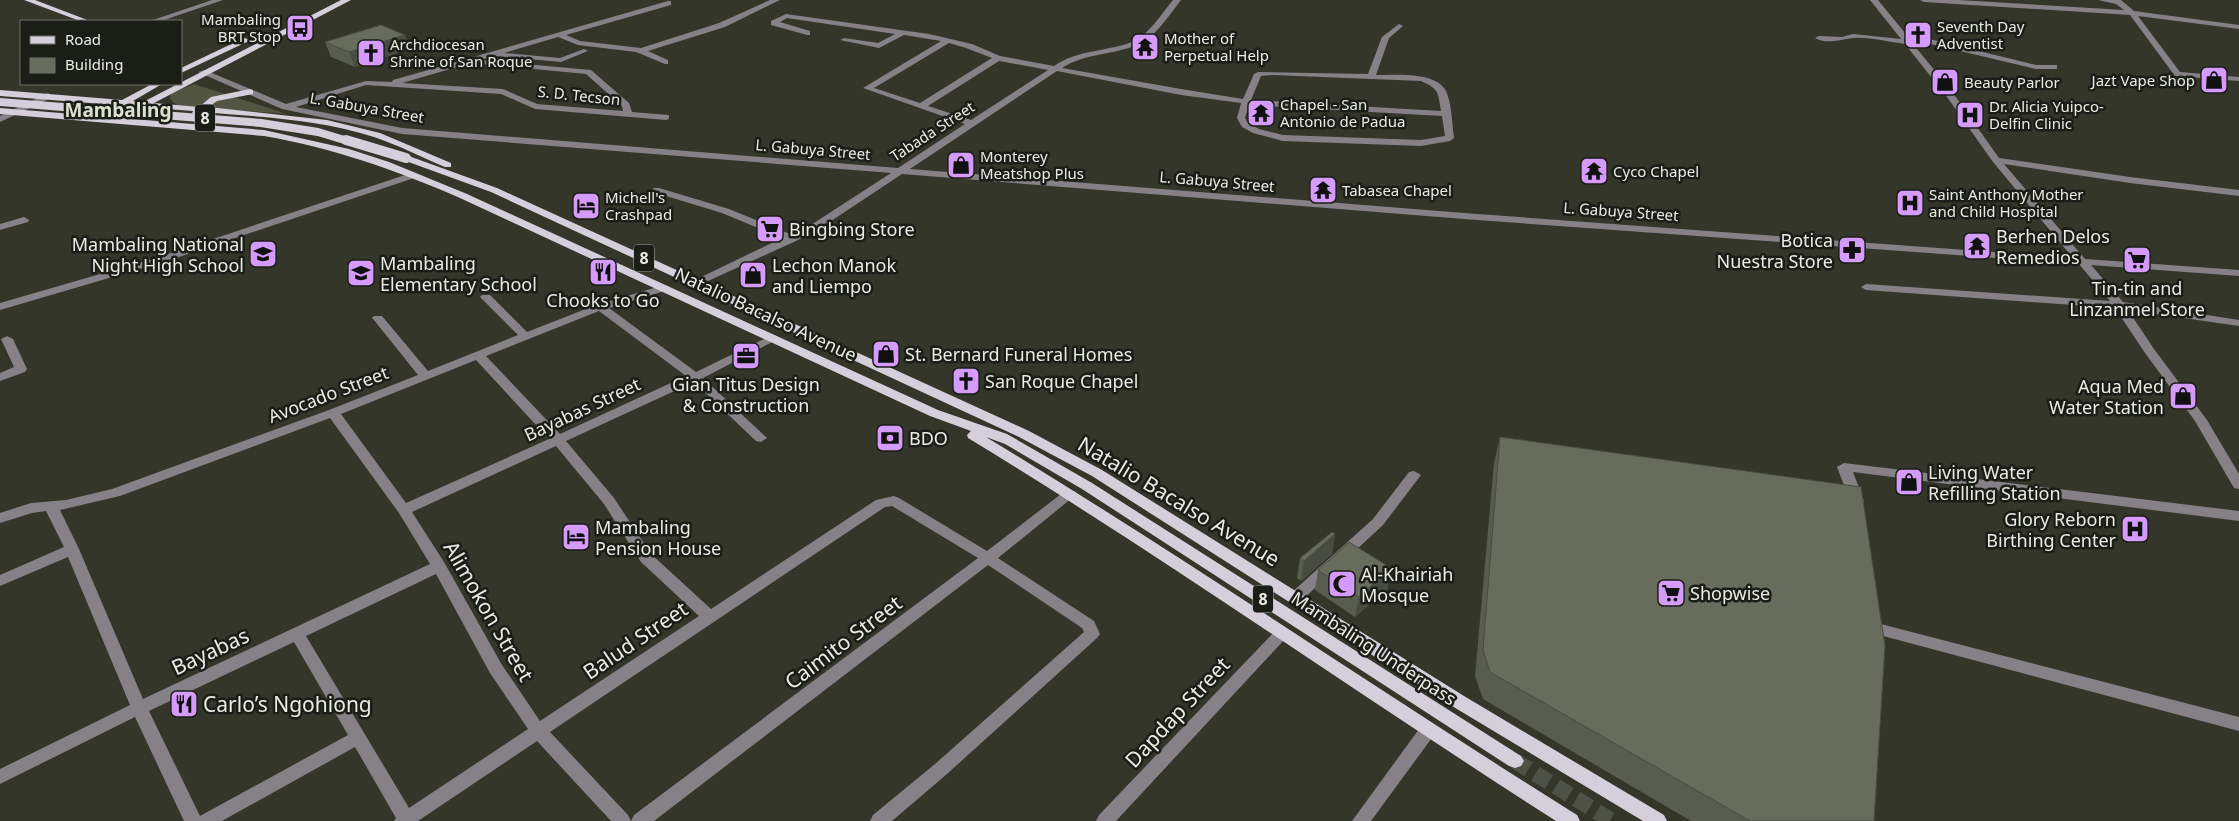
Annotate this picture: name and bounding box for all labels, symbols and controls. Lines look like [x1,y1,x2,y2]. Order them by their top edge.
place label: Mambaling BRT Stop [201,9,281,46]
bus stop icon: Mambaling BRT Stop [285,13,315,43]
place label: Seventh Day Adventist [1937,16,2025,53]
legend [20,20,182,85]
church icon: Seventh Day Adventist [1903,20,1933,50]
place label: Mother of Perpetual Help [1164,28,1269,65]
text: Road [65,29,101,49]
temple icon: Mother of Perpetual Help [1130,32,1160,62]
place label: Archdiocesan Shrine of San Roque [390,34,533,71]
church icon: Archdiocesan Shrine of San Roque [356,38,386,68]
text: Building [65,54,123,74]
shop icon: Jazt Vape Shop [2199,65,2229,95]
shop icon: Beauty Parlor [1930,67,1960,97]
place label: Jazt Vape Shop [2090,70,2195,90]
place label: Beauty Parlor [1964,72,2060,92]
street label: S. D. Tecson [537,81,621,109]
street label: L. Gabuya Street [308,87,426,127]
place label: Chapel - San Antonio de Padua [1280,94,1405,131]
street label: Tabada Street [886,96,978,166]
place label: Dr. Alicia Yuipco- Delfin Clinic [1989,96,2104,133]
district label: Mambaling [65,97,171,123]
temple icon: Chapel - San Antonio de Padua [1246,98,1276,128]
hospital icon: Dr. Alicia Yuipco- Delfin Clinic [1955,100,1985,130]
road number: 8 [195,105,215,132]
street label: L. Gabuya Street [755,134,872,164]
place label: Monterey Meatshop Plus [980,146,1084,183]
shop icon: Monterey Meatshop Plus [946,150,976,180]
temple icon: Cyco Chapel [1579,156,1609,186]
place label: Cyco Chapel [1613,161,1699,181]
street label: L. Gabuya Street [1159,166,1276,196]
temple icon: Tabasea Chapel [1308,175,1338,205]
place label: Tabasea Chapel [1342,180,1452,200]
place label: Saint Anthony Mother and Child Hospital [1929,184,2084,221]
place label: Michell's Crashpad [605,187,672,224]
hospital icon: Saint Anthony Mother and Child Hospital [1895,188,1925,218]
hotel icon: Michell's Crashpad [571,191,601,221]
street label: L. Gabuya Street [1563,197,1680,225]
supermarket icon: Bingbing Store [755,214,785,244]
place label: Bingbing Store [789,217,915,241]
place label: Berhen Delos Remedios [1996,224,2110,269]
place label: Botica Nuestra Store [1717,228,1833,273]
temple icon: Berhen Delos Remedios [1962,231,1992,261]
place label: Mambaling National Night High School [72,232,244,277]
pharmacy icon: Botica Nuestra Store [1837,235,1867,265]
school or university icon: Mambaling National Night High School [248,239,278,269]
road number: 8 [634,244,654,272]
supermarket icon: Tin-tin and Linzanmel Store [2122,245,2152,275]
place label: Mambaling Elementary School [380,251,537,296]
place label: Lechon Manok and Liempo [772,253,896,298]
restaurant icon: Chooks to Go [588,257,618,287]
school or university icon: Mambaling Elementary School [346,258,376,288]
shop icon: Lechon Manok and Liempo [738,260,768,290]
street label: Natalio Bacalso Avenue [671,261,861,367]
place label: Tin-tin and Linzanmel Store [2069,276,2205,321]
place label: Chooks to Go [546,288,660,312]
shop icon: St. Bernard Funeral Homes [871,339,901,369]
office icon: Gian Titus Design & Construction [731,341,761,371]
place label: St. Bernard Funeral Homes [905,342,1132,366]
street label: Avocado Street [264,360,392,428]
church icon: San Roque Chapel [951,366,981,396]
place label: San Roque Chapel [985,369,1138,393]
street label: Bayabas Street [520,371,645,446]
place label: Gian Titus Design & Construction [672,372,820,417]
place label: Aqua Med Water Station [2049,374,2164,419]
shop icon: Aqua Med Water Station [2168,381,2198,411]
bank icon: BDO [875,423,905,453]
place label: BDO [909,426,948,450]
street label: Natalio Bacalso Avenue [1073,430,1285,572]
place label: Living Water Refilling Station [1928,460,2061,505]
shop icon: Living Water Refilling Station [1894,467,1924,497]
place label: Glory Reborn Birthing Center [1986,507,2117,552]
hospital icon: Glory Reborn Birthing Center [2120,514,2150,544]
place label: Mambaling Pension House [595,515,721,560]
hotel icon: Mambaling Pension House [561,522,591,552]
street label: Alimokon Street [437,536,541,687]
place label: Al-Khairiah Mosque [1361,562,1453,607]
mosque icon: Al-Khairiah Mosque [1327,569,1357,599]
supermarket icon: Shopwise [1656,578,1686,608]
place label: Shopwise [1690,581,1770,605]
road number: 8 [1253,586,1273,612]
street label: Mambaling Underpass [1287,586,1461,710]
street label: Caimito Street [779,588,908,695]
street label: Balud Street [577,594,693,685]
street label: Bayabas [167,621,253,681]
street label: Dapdap Street [1118,650,1236,773]
restaurant icon: Carlo’s Ngohiong [169,689,199,719]
place label: Carlo’s Ngohiong [203,690,372,718]

